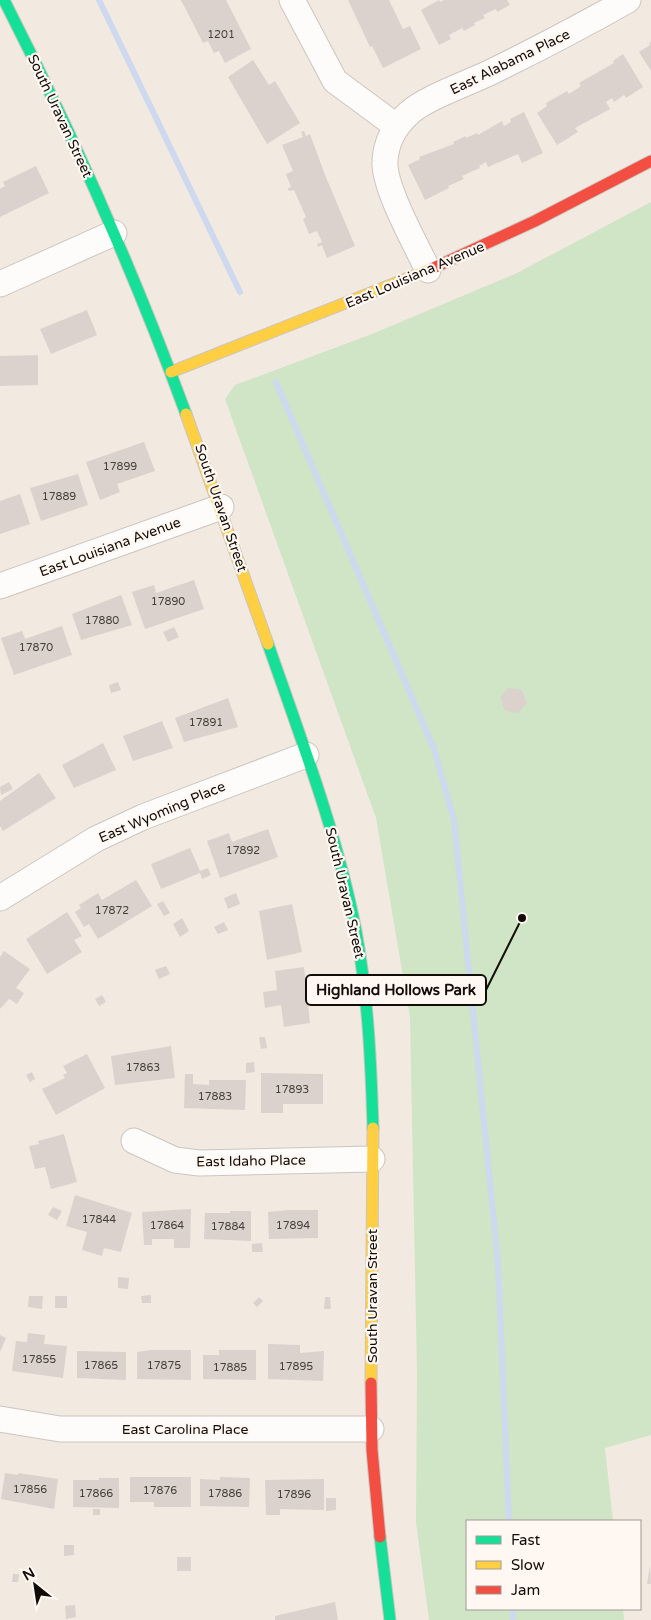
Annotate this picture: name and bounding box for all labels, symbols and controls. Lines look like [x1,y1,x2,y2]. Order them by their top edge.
street label: East Alabama Place [447,26,573,98]
house number: 1201 [207,28,235,41]
street label: South Uravan Street [24,52,96,181]
street label: East Louisiana Avenue [343,238,487,312]
street label: South Uravan Street [191,442,251,575]
house number: 17899 [103,460,137,473]
house number: 17889 [42,490,76,503]
street label: East Louisiana Avenue [37,513,183,580]
house number: 17890 [151,595,185,608]
house number: 17880 [85,614,119,627]
house number: 17870 [19,641,53,654]
house number: 17891 [189,716,223,729]
street label: East Wyoming Place [96,778,228,846]
street label: South Uravan Street [322,826,369,961]
house number: 17892 [226,844,260,857]
house number: 17872 [95,904,129,917]
callout: Highland Hollows Park [306,975,486,1005]
text: Highland Hollows Park [316,981,476,1000]
house number: 17863 [126,1061,160,1074]
house number: 17893 [275,1083,309,1096]
house number: 17883 [198,1090,232,1103]
street label: East Idaho Place [196,1152,306,1170]
house number: 17844 [82,1213,116,1226]
house number: 17864 [150,1219,184,1232]
house number: 17894 [276,1219,310,1232]
house number: 17884 [211,1220,245,1233]
street label: South Uravan Street [364,1228,381,1363]
house number: 17855 [22,1353,56,1366]
house number: 17865 [84,1359,118,1372]
house number: 17875 [147,1359,181,1372]
house number: 17895 [279,1360,313,1373]
house number: 17885 [213,1361,247,1374]
street label: East Carolina Place [122,1421,248,1438]
house number: 17856 [13,1483,47,1496]
house number: 17876 [143,1484,177,1497]
house number: 17866 [79,1487,113,1500]
house number: 17886 [208,1487,242,1500]
house number: 17896 [277,1488,311,1501]
legend [466,1520,641,1610]
text: Fast [511,1531,541,1549]
text: Slow [511,1556,545,1574]
north arrow [10,1560,60,1610]
text: N [20,1564,38,1584]
text: Jam [511,1581,540,1599]

